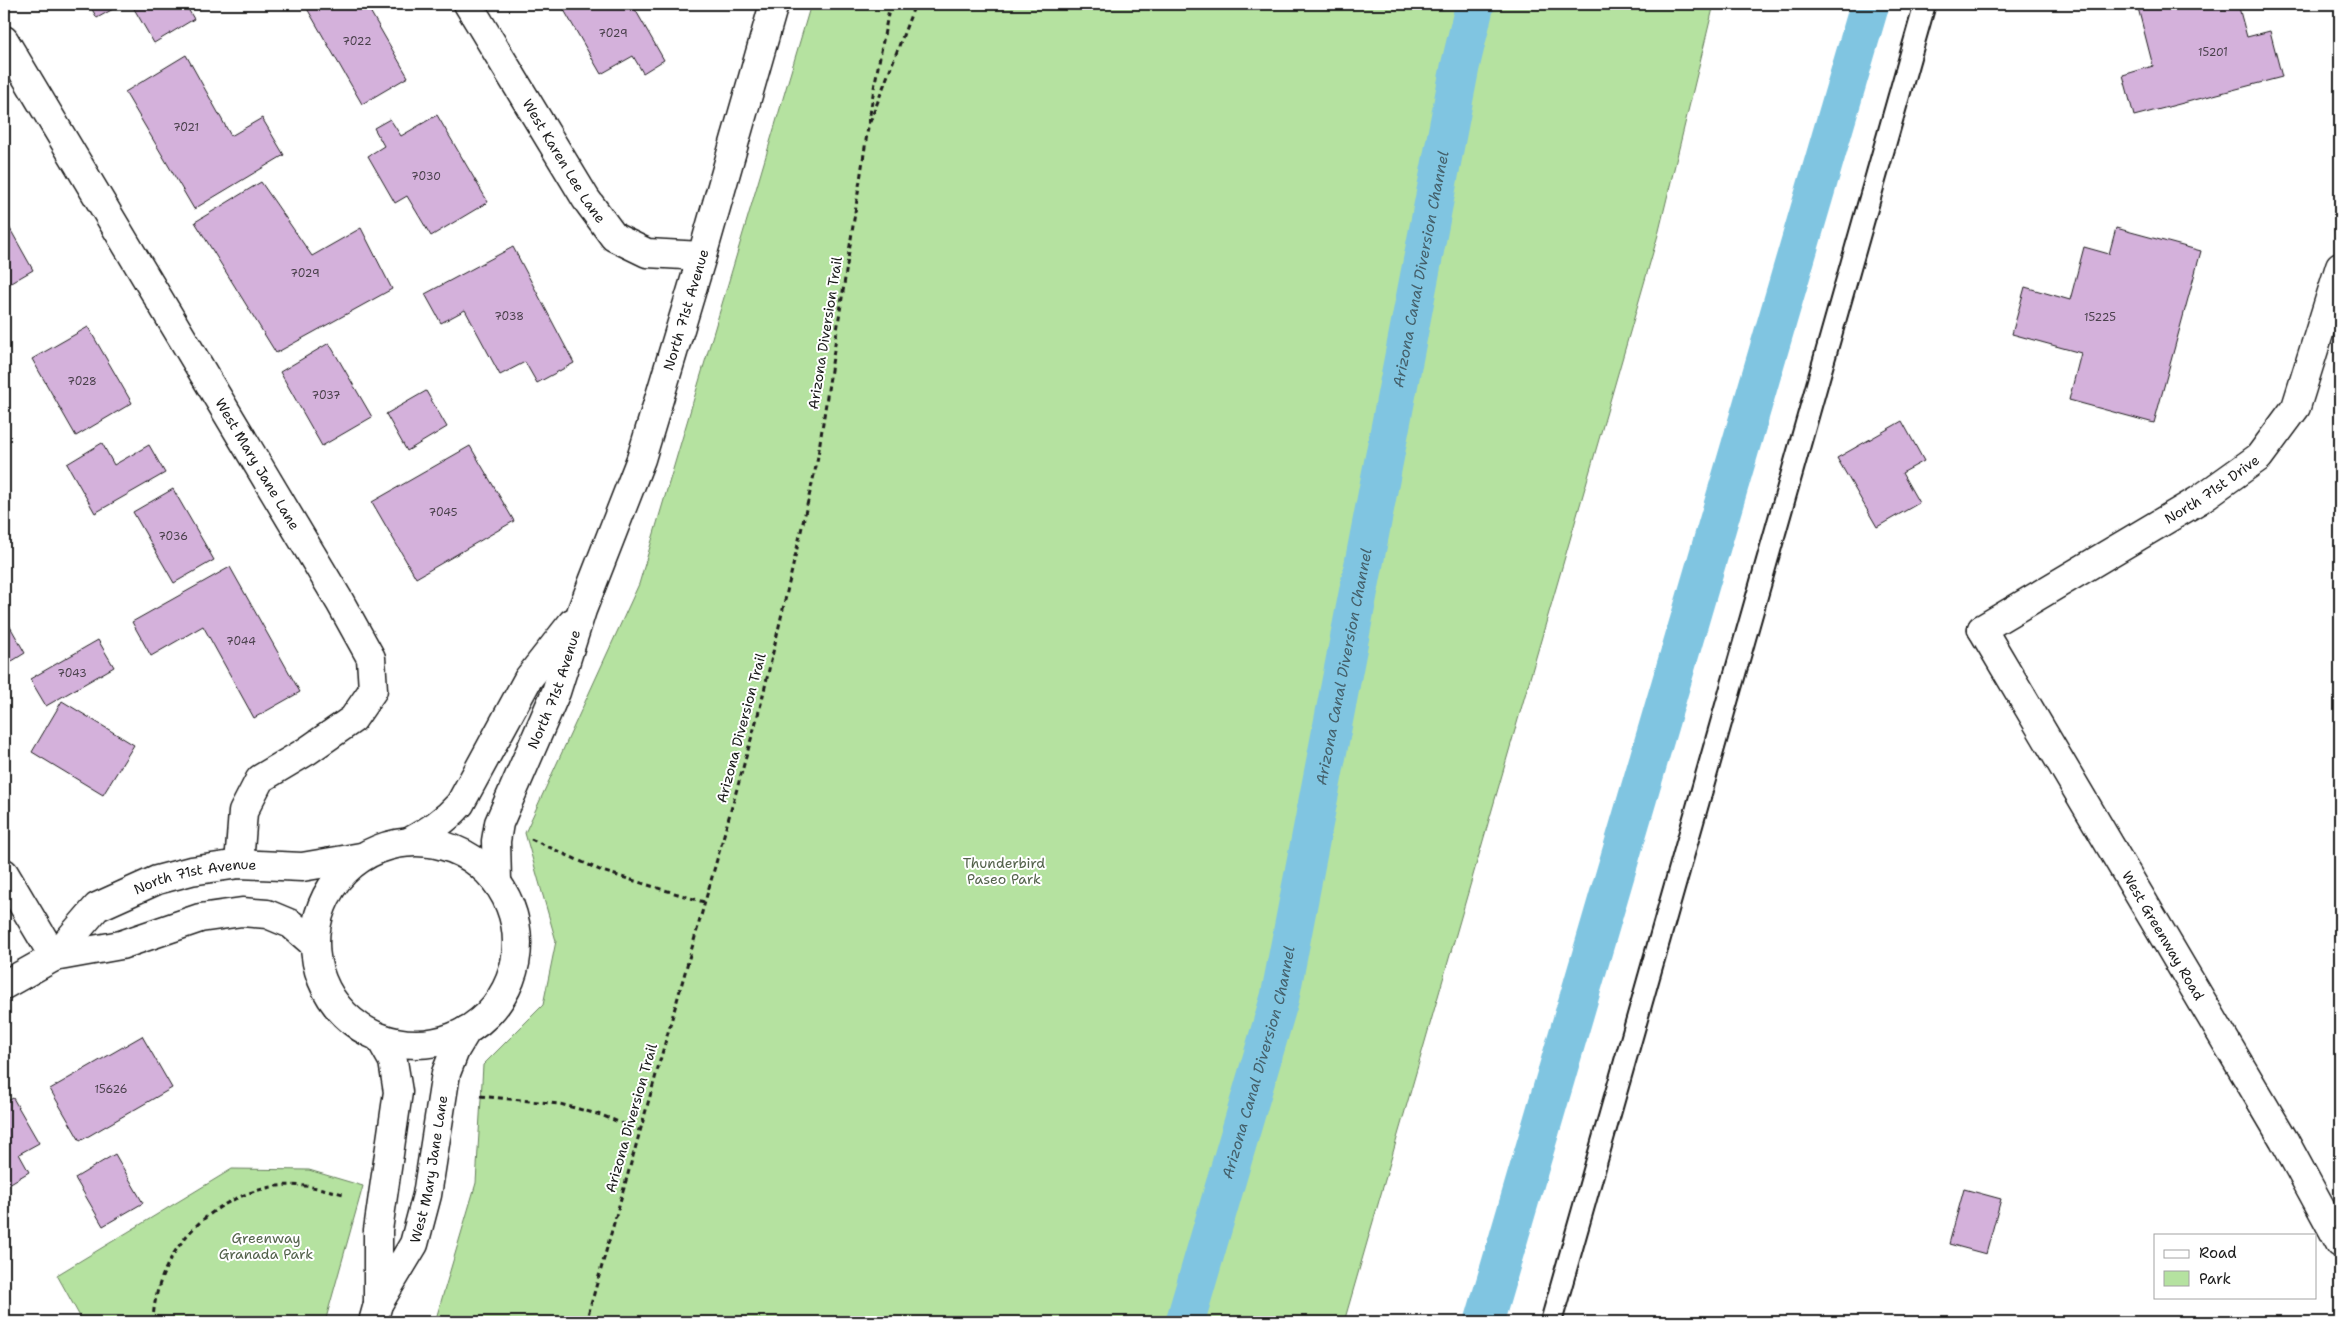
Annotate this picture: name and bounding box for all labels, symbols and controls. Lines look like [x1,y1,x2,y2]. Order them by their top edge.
house number: 7029 [598,26,628,41]
house number: 7022 [342,34,372,49]
house number: 15201 [2198,45,2228,60]
street label: West Karen Lee Lane [519,96,610,227]
house number: 7021 [173,120,199,135]
water label: Arizona Canal Diversion Channel [1388,149,1454,389]
house number: 7030 [411,169,441,184]
street label: North 71st Avenue [659,247,713,373]
street label: Arizona Diversion Trail [804,255,846,411]
house number: 7029 [290,266,320,281]
house number: 7038 [494,309,524,324]
house number: 15225 [2084,310,2116,325]
house number: 7028 [67,374,97,389]
house number: 7037 [311,388,341,403]
street label: West Mary Jane Lane [211,395,304,533]
street label: North 71st Drive [2161,451,2263,528]
house number: 7045 [429,505,458,520]
house number: 7036 [158,529,188,544]
water label: Arizona Canal Diversion Channel [1311,546,1377,787]
street label: North 71st Avenue [523,627,584,752]
house number: 7044 [226,634,256,649]
street label: Arizona Diversion Trail [712,650,770,805]
house number: 7043 [57,666,87,681]
park label: Thunderbird Paseo Park [963,854,1045,888]
street label: North 71st Avenue [131,855,257,898]
street label: West Greenway Road [2118,868,2208,1004]
water label: Arizona Canal Diversion Channel [1217,944,1300,1181]
street label: Arizona Diversion Trail [601,1041,661,1195]
house number: 15626 [95,1082,127,1097]
street label: West Mary Jane Lane [406,1094,451,1245]
park label: Greenway Granada Park [219,1229,313,1263]
legend [2154,1234,2316,1298]
text: Road [2199,1243,2237,1263]
text: Park [2199,1269,2231,1289]

